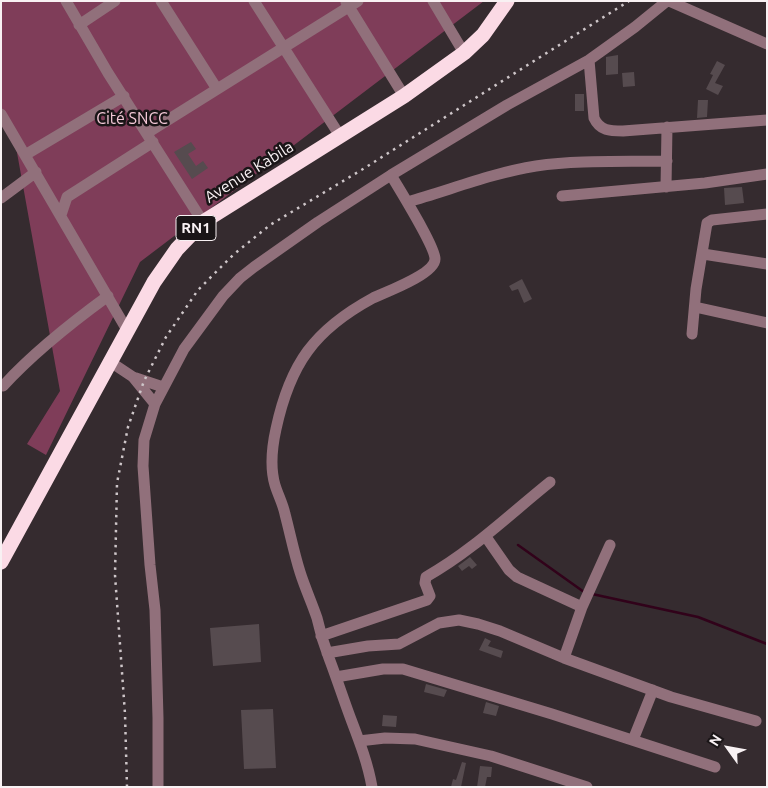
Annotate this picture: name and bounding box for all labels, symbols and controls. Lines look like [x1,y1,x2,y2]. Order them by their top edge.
park label: Cité SNCC [96,109,168,129]
street label: Avenue Kabila [201,137,297,207]
road number: RN1 [176,216,216,240]
north arrow [703,723,753,773]
text: N [706,731,725,749]

